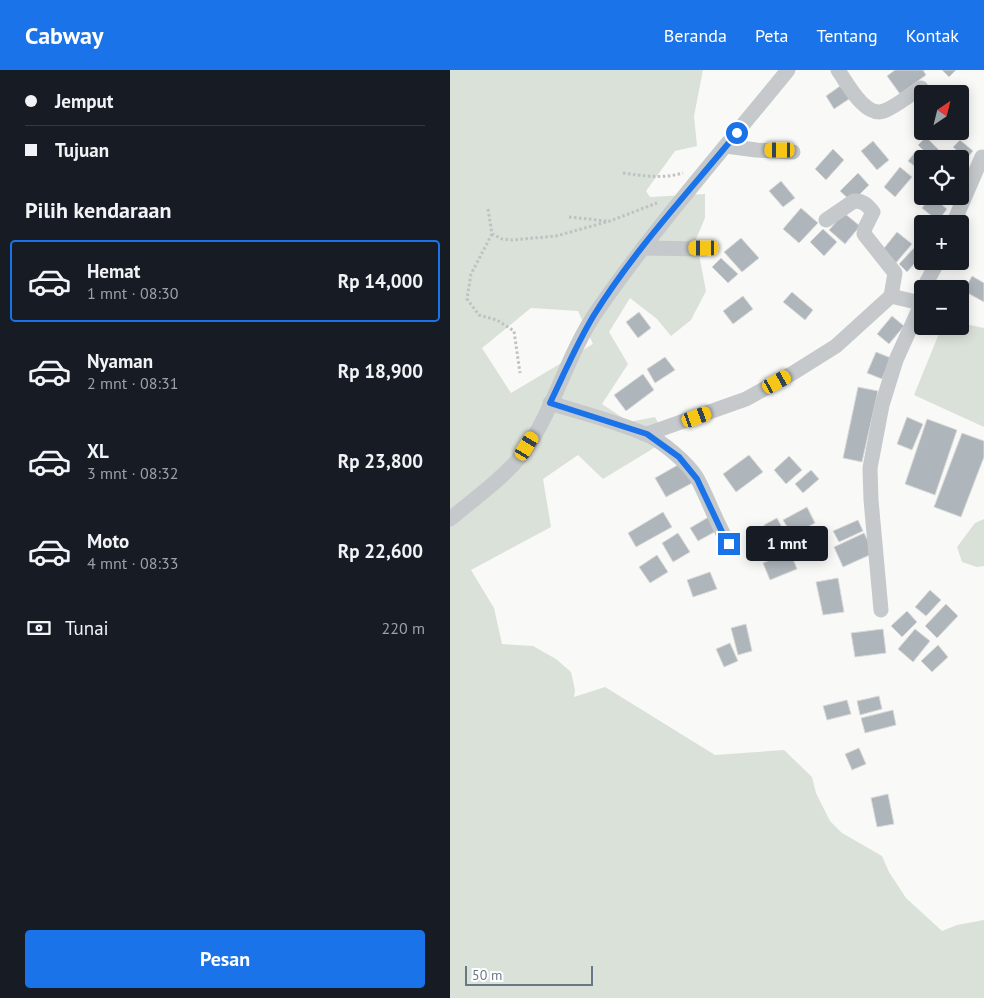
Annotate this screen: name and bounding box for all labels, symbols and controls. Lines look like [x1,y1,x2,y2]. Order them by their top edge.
text: Cabway [25,20,103,51]
text: Beranda [664,24,727,47]
text: Peta [755,24,789,47]
text: Tentang [817,24,878,47]
text: Kontak [906,24,959,47]
north arrow [914,85,969,140]
map controls [914,85,969,335]
text: Jemput [55,89,113,113]
route start [726,122,748,144]
text: Tujuan [55,138,109,162]
car [765,143,795,158]
button: locate [914,150,969,205]
text: Pilih kendaraan [25,196,171,224]
button: + [914,215,969,270]
car [689,241,719,256]
icon: car [27,259,72,304]
text: Hemat [87,259,140,283]
text: Rp 14,000 [338,269,423,293]
button: − [914,280,969,335]
text: 1 mnt · 08:30 [87,283,178,303]
icon: car [27,349,72,394]
text: Nyaman [87,349,153,373]
text: Rp 18,900 [338,359,423,383]
car [760,368,793,396]
text: 2 mnt · 08:31 [87,373,178,393]
car [680,405,713,429]
car [512,429,541,463]
icon: car [27,439,72,484]
text: XL [87,439,109,463]
text: Rp 23,800 [338,449,423,473]
text: 3 mnt · 08:32 [87,463,178,483]
callout: 1 mnt [746,526,829,562]
icon: car [27,529,72,574]
text: Moto [87,529,129,553]
route end [718,533,740,555]
text: 1 mnt [767,533,807,553]
text: Rp 22,600 [338,539,423,563]
text: 4 mnt · 08:33 [87,553,178,573]
icon: cash [25,614,53,642]
text: Tunai [65,616,109,640]
text: 220 m [382,618,425,638]
button: Pesan [25,930,425,988]
scale bar [465,963,592,986]
text: 50 m [472,966,502,984]

